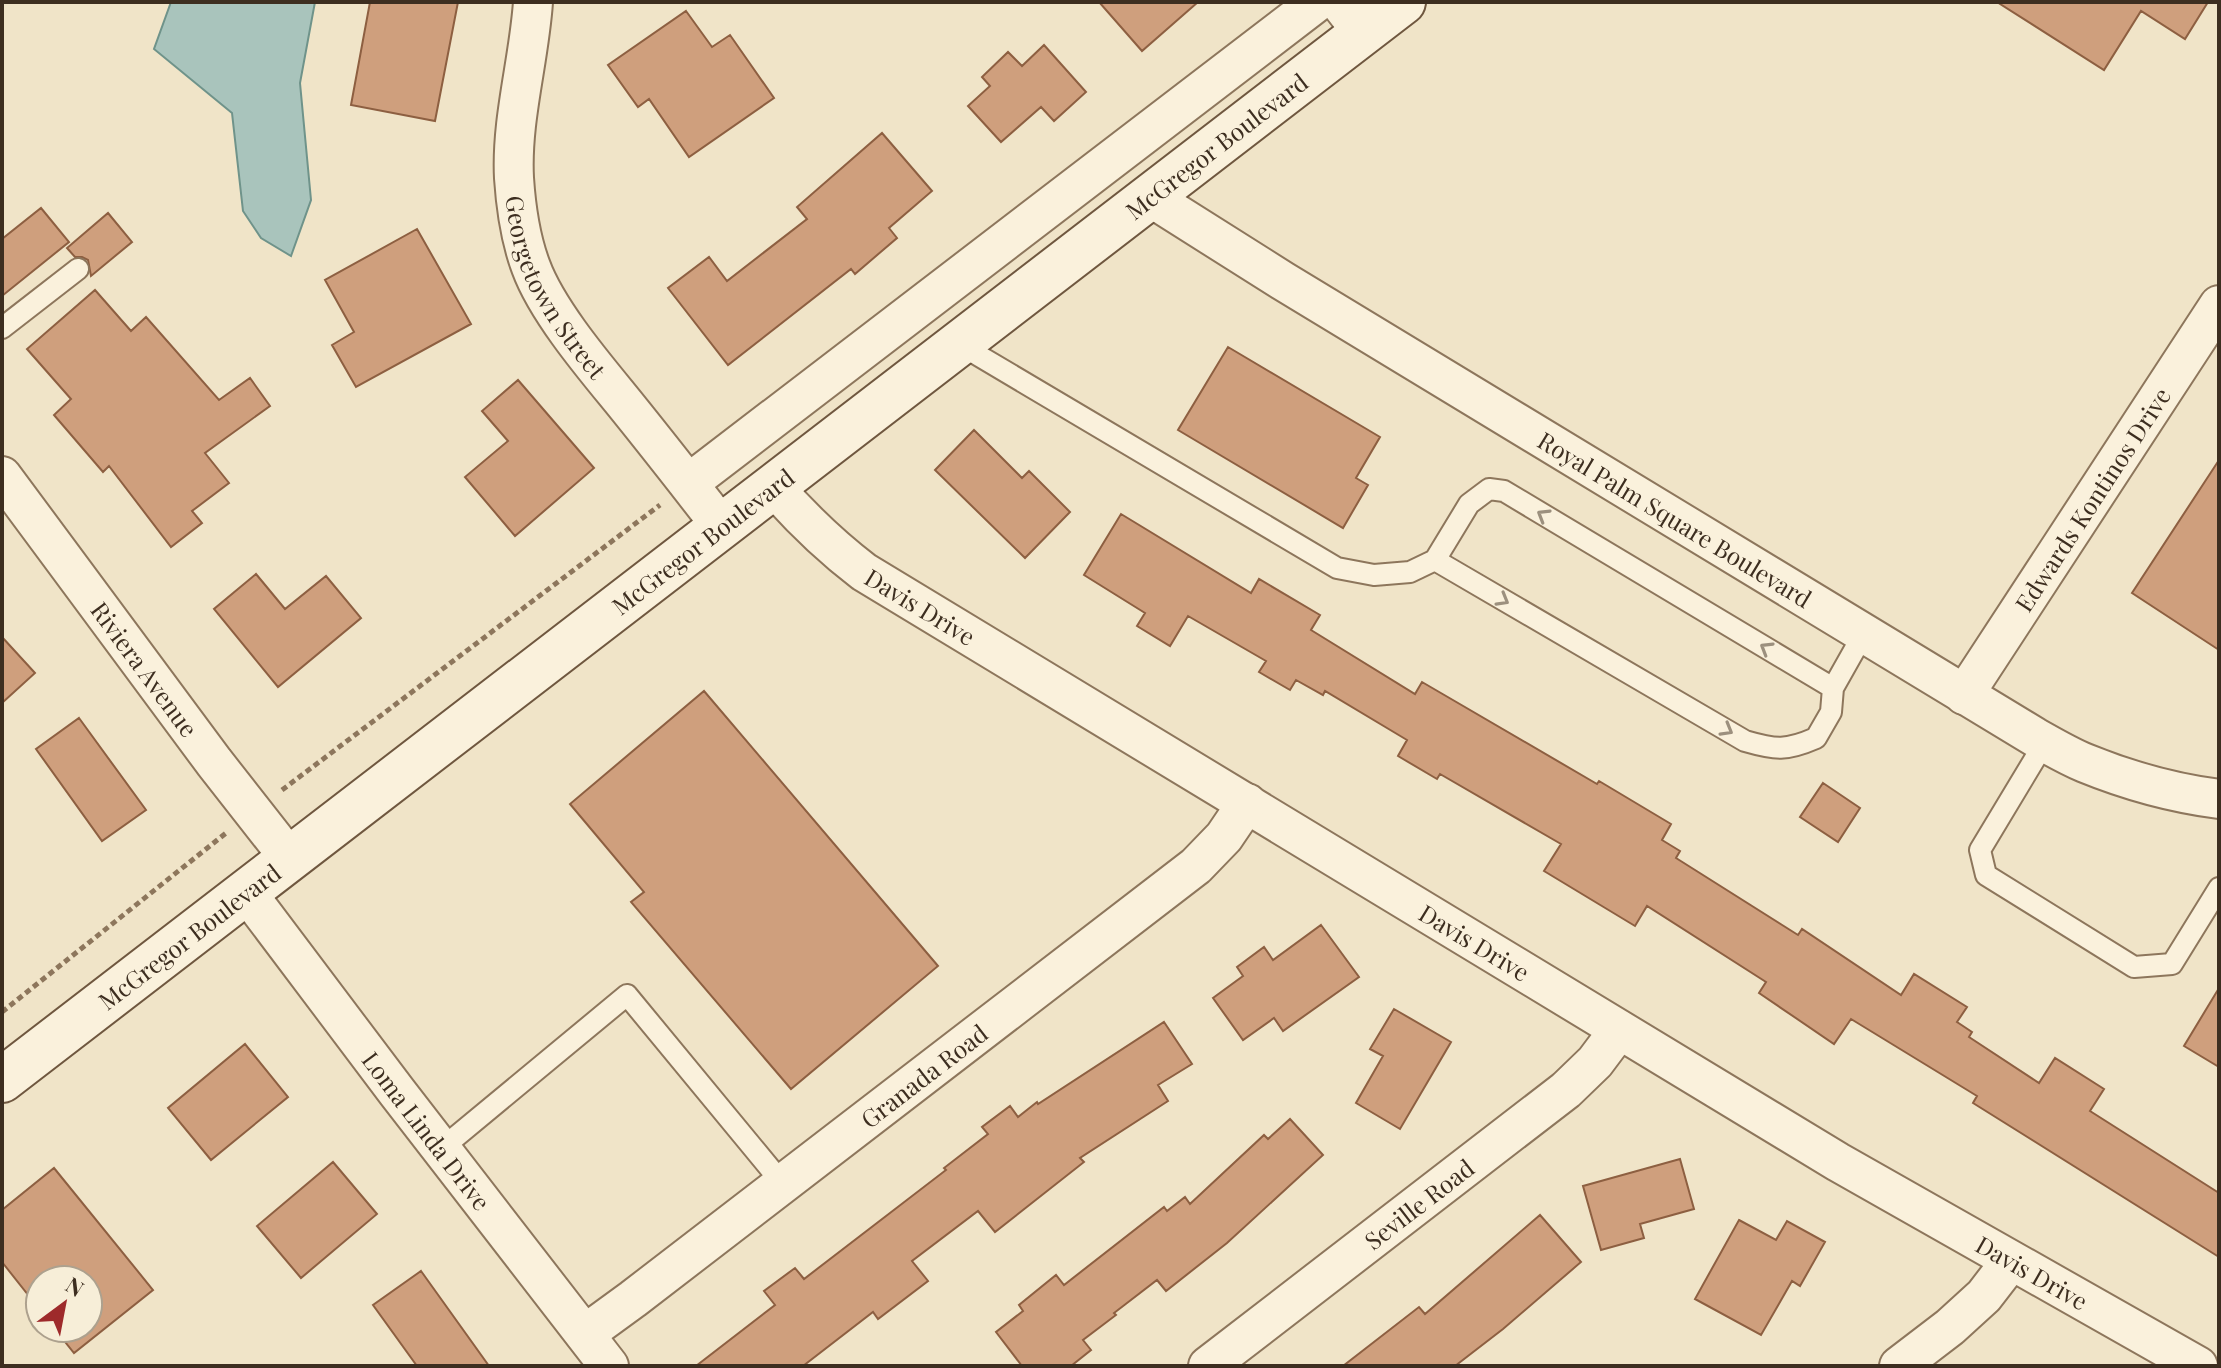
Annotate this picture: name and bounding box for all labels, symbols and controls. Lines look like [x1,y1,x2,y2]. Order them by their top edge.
street label: McGregor Boulevard [1119,65,1314,226]
street label: Georgetown Street [499,194,614,385]
street label: Edwards Kontinos Drive [2007,381,2177,617]
street label: Royal Palm Square Boulevard [1532,424,1818,614]
street label: McGregor Boulevard [605,461,800,621]
one-way arrow [1537,509,1552,524]
street label: Davis Drive [859,561,982,652]
one-way arrow [1494,590,1508,606]
street label: Riviera Avenue [84,595,206,743]
one-way arrow [1760,643,1775,658]
one-way arrow [1718,721,1733,736]
street label: McGregor Boulevard [91,856,287,1016]
street label: Davis Drive [1414,896,1536,988]
street label: Granada Road [854,1016,994,1135]
street label: Loma Linda Drive [356,1045,498,1216]
street label: Seville Road [1357,1151,1480,1256]
street label: Davis Drive [1971,1228,2094,1316]
north arrow [24,1264,104,1344]
text: N [60,1269,90,1303]

